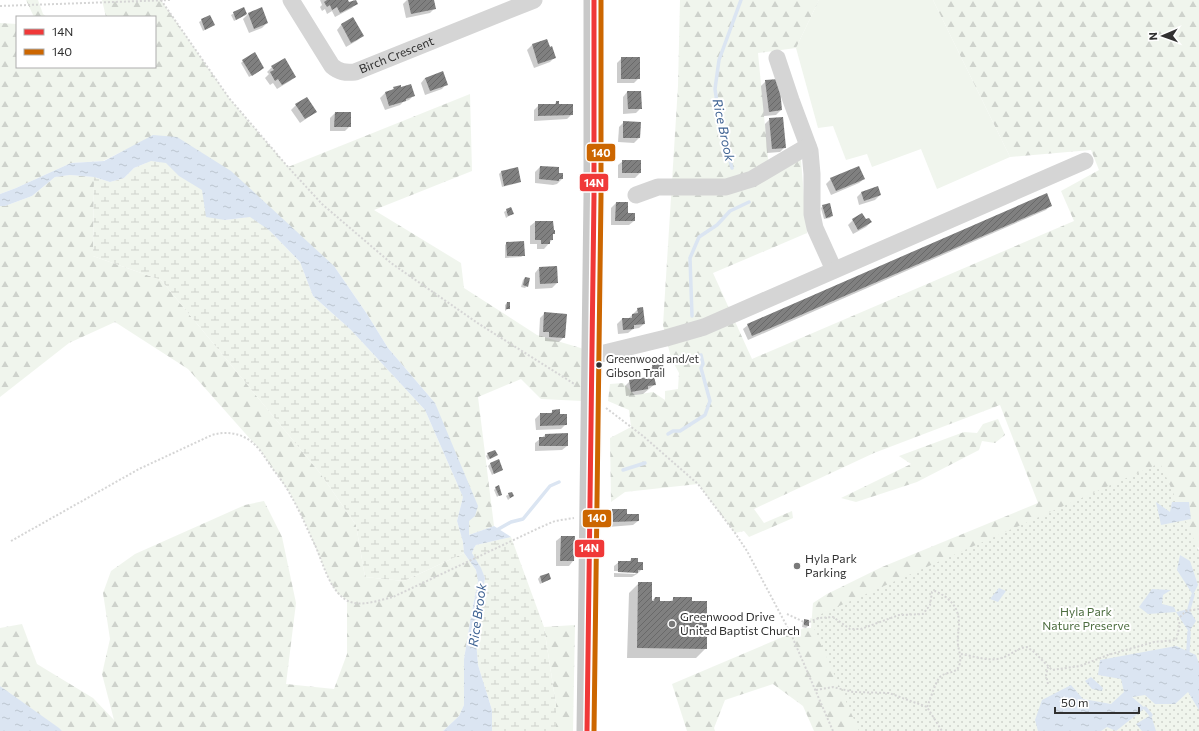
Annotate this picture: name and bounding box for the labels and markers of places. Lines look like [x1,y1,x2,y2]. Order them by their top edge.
place label: Greenwood and/et Gibson Trail [606,352,699,379]
marker: Greenwood and/et Gibson Trail [594,360,604,370]
place label: Hyla Park Parking [805,551,857,579]
marker: Hyla Park Parking [792,561,802,571]
place label: Greenwood Drive United Baptist Church [680,609,800,637]
marker: Greenwood Drive United Baptist Church [667,619,677,629]

